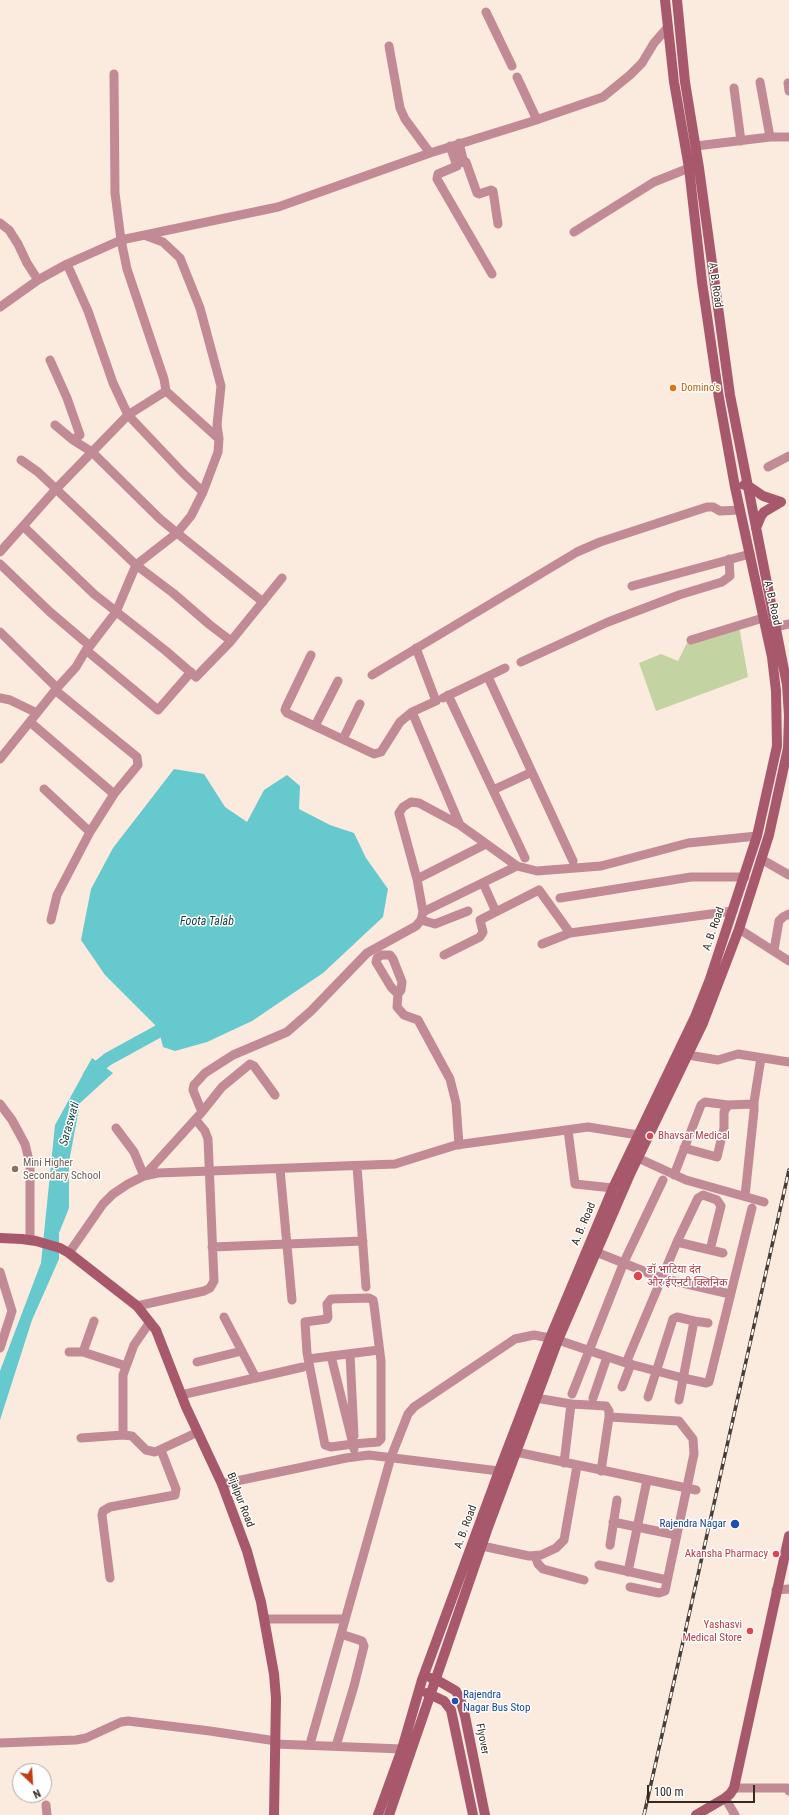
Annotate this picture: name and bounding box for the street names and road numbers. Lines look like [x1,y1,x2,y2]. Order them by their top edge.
street label: A. B. Road [705,262,725,308]
street label: A. B. Road [761,579,783,627]
street label: A. B. Road [700,905,728,953]
street label: A. B. Road [569,1201,599,1247]
street label: Bijalpur Road [224,1471,256,1529]
street label: A. B. Road [452,1503,480,1551]
street label: Flyover [473,1723,491,1755]

